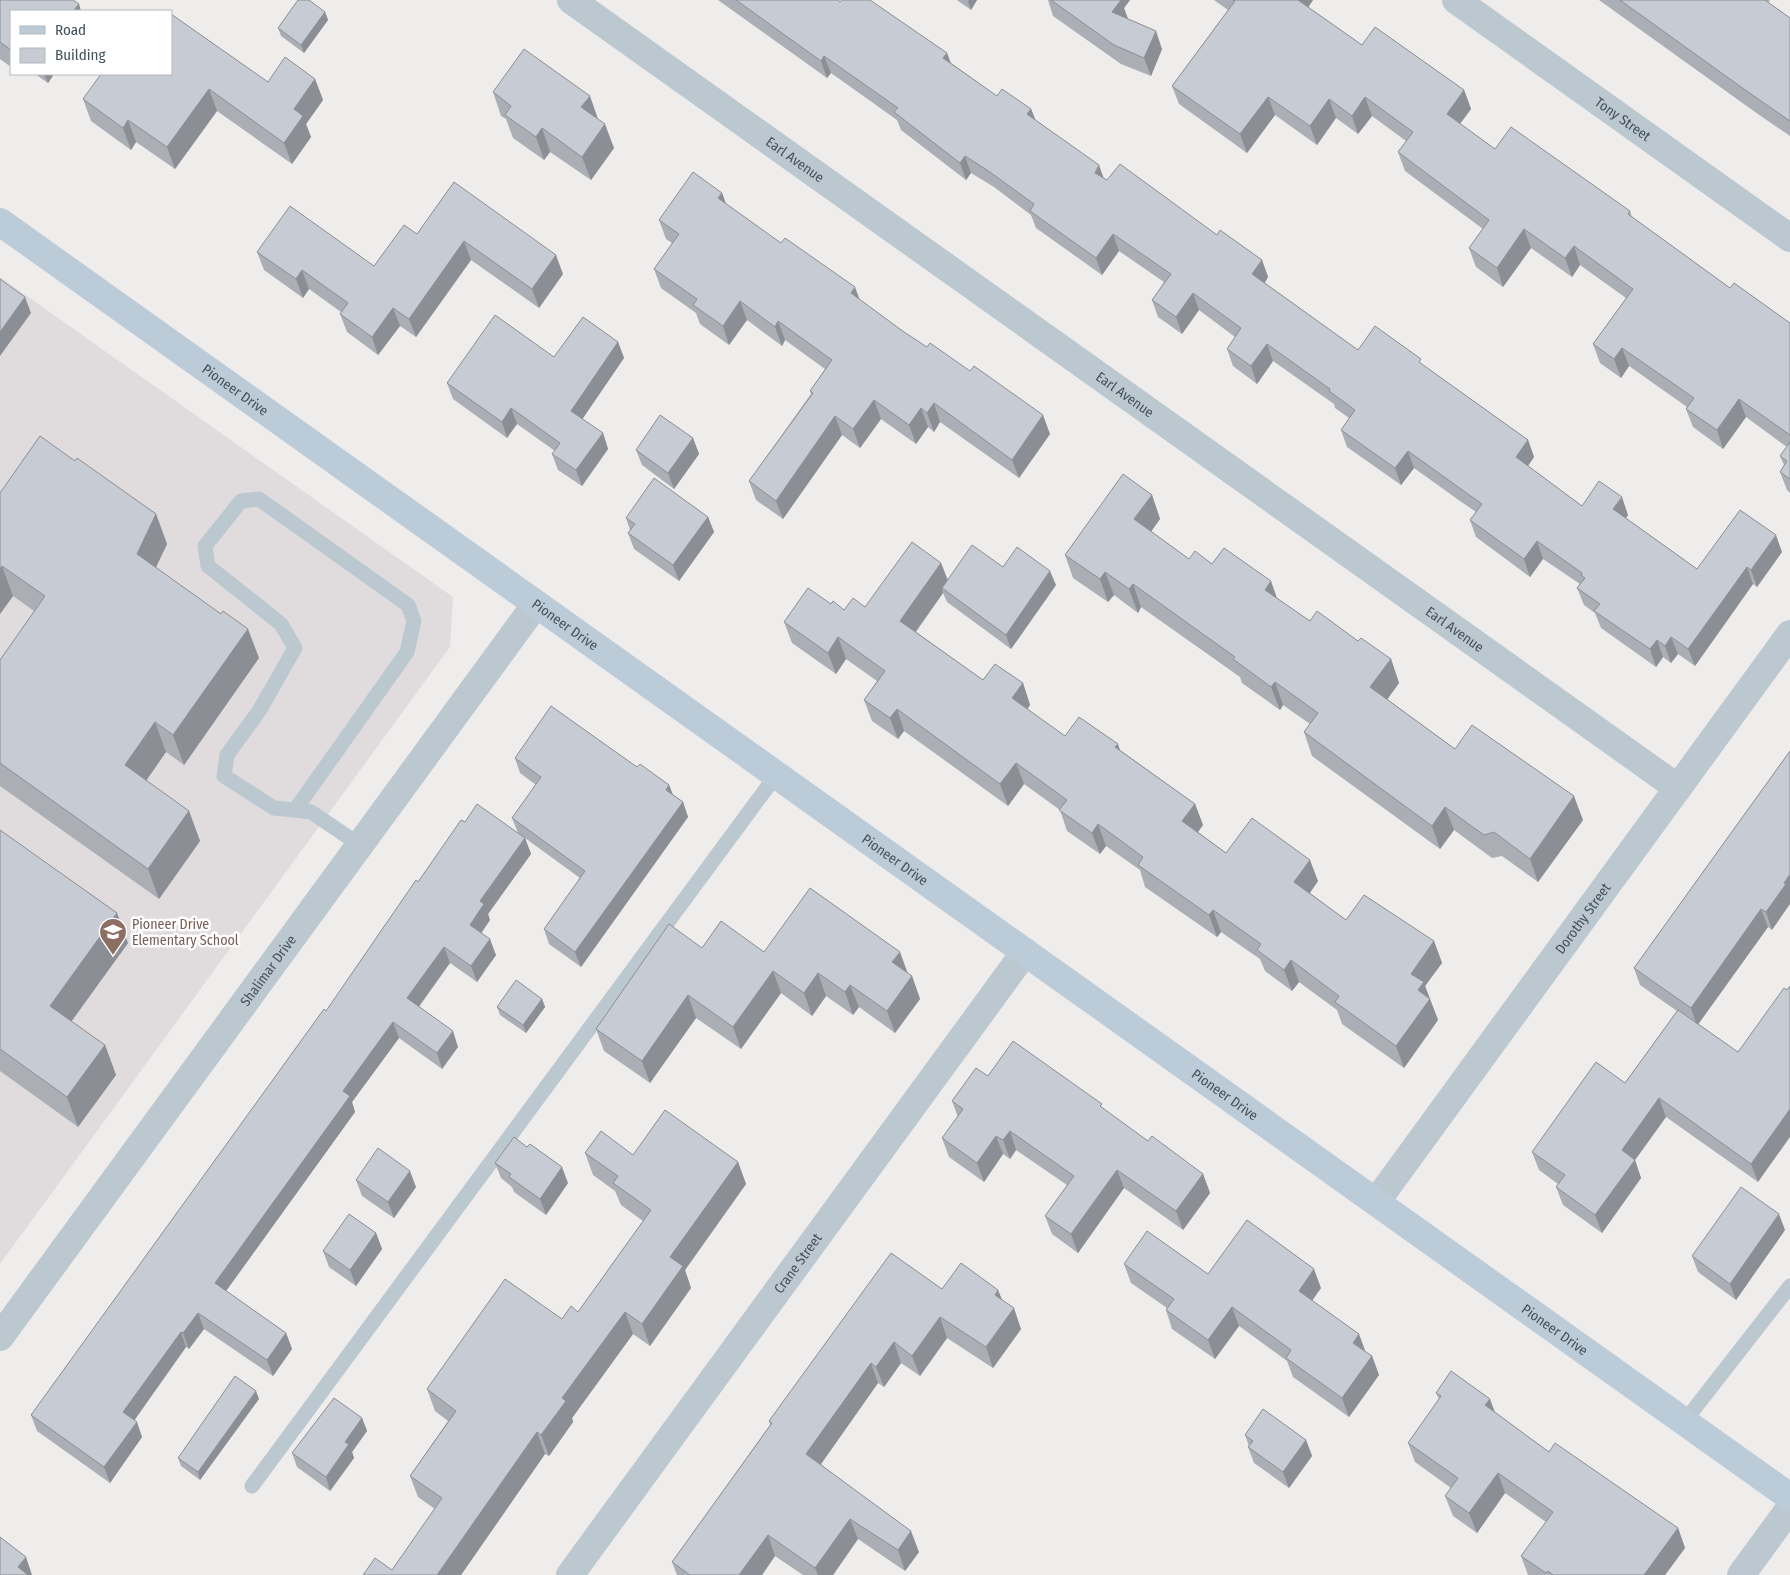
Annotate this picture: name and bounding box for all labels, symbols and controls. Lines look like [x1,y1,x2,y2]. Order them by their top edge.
legend [10,10,172,75]
text: Road [55,21,86,39]
text: Building [55,46,106,64]
street label: Tony Street [1592,94,1654,145]
street label: Earl Avenue [762,133,827,186]
street label: Pioneer Drive [199,361,272,419]
street label: Earl Avenue [1092,368,1157,421]
street label: Pioneer Drive [529,596,601,654]
street label: Earl Avenue [1422,603,1487,656]
street label: Pioneer Drive [858,831,931,889]
street label: Dorothy Street [1552,880,1615,957]
place label: Pioneer Drive Elementary School [132,916,239,949]
school or university icon: Pioneer Drive Elementary School [98,917,128,956]
street label: Shalimar Drive [237,932,300,1010]
street label: Pioneer Drive [1188,1066,1261,1124]
street label: Crane Street [770,1230,826,1297]
street label: Pioneer Drive [1518,1301,1591,1359]

